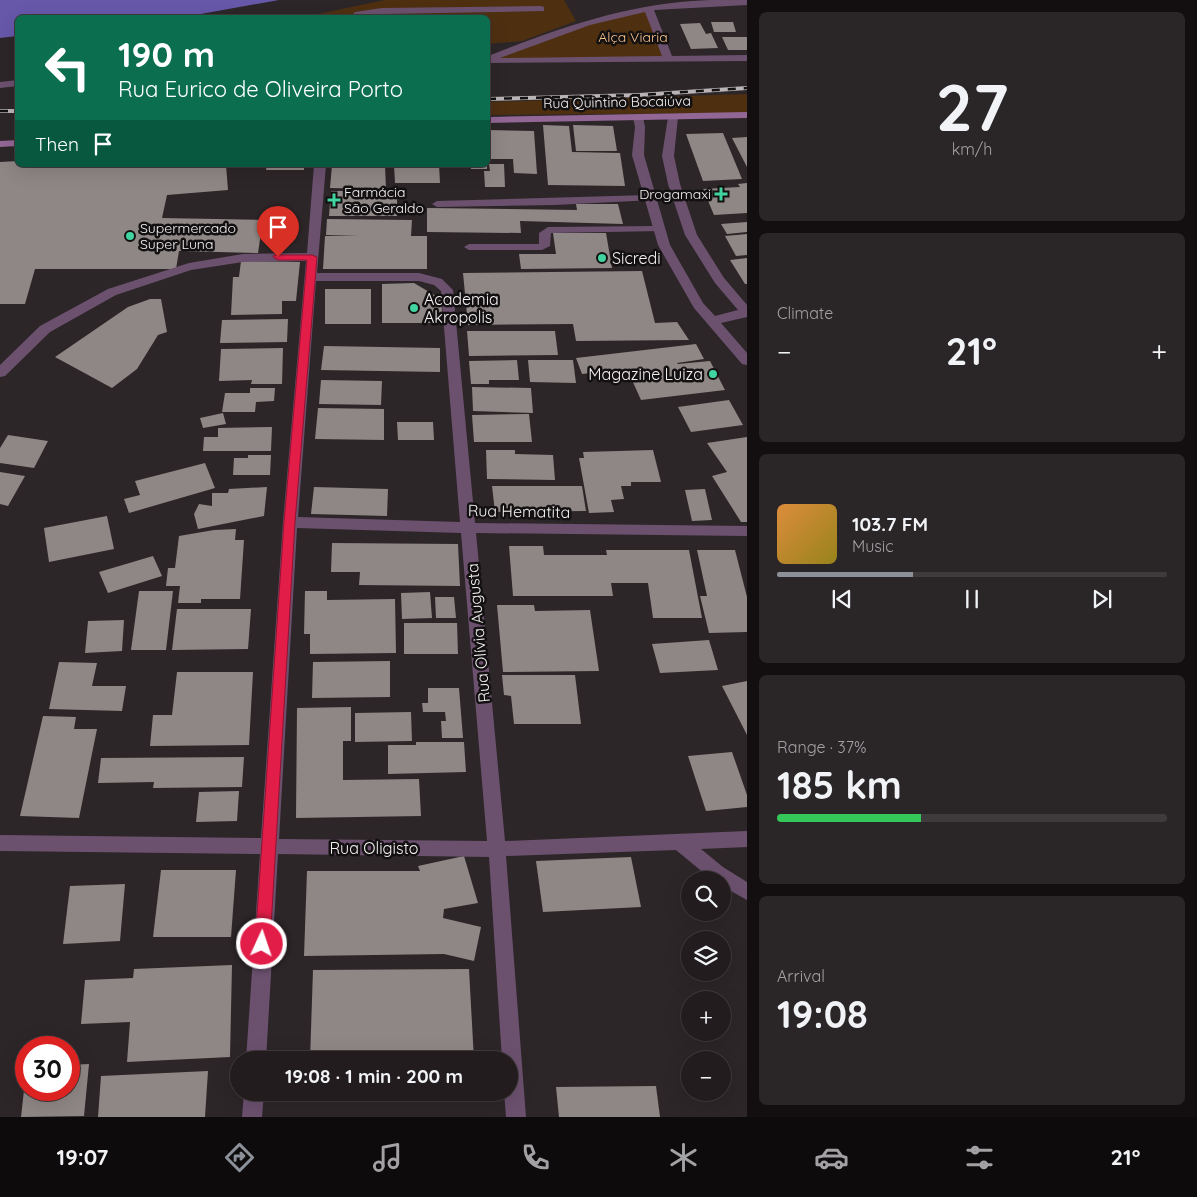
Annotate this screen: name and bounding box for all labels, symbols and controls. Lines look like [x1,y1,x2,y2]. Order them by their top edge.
park label: Alça Viaria [598,28,668,46]
text: 190 m [118,32,215,76]
icon: left [35,35,100,100]
text: 27 [936,66,1008,147]
text: Rua Eurico de Oliveira Porto [118,75,403,103]
street label: Rua Quintino Bocaiúva [543,92,691,112]
icon: arrive [89,130,117,158]
text: Then [35,132,79,156]
text: km/h [952,139,992,159]
place label: Farmácia São Geraldo [344,183,424,217]
place label: Drogamaxi [639,185,711,203]
marker: Drogamaxi [715,188,727,200]
marker: Farmácia São Geraldo [328,194,340,206]
pin [257,206,299,257]
icon: arrive [264,213,292,241]
place label: Supermercado Super Luna [140,219,236,253]
marker: Supermercado Super Luna [124,230,136,242]
place label: Sicredi [612,248,661,268]
marker: Sicredi [596,252,608,264]
place label: Academia Akropolis [424,289,499,327]
marker: Academia Akropolis [408,302,420,314]
text: Climate [777,303,833,323]
text: 21° [946,327,997,375]
text: − [777,334,792,369]
text: + [1151,334,1167,369]
place label: Magazine Luiza [588,364,703,384]
marker: Magazine Luiza [707,368,719,380]
street label: Rua Hematita [468,500,570,522]
text: 103.7 FM [852,512,928,536]
text: Music [852,536,894,556]
street label: Rua Olívia Augusta [462,563,494,703]
icon: previous [828,585,856,613]
icon: pause [958,585,986,613]
icon: next [1088,585,1116,613]
text: Range · 37% [777,737,866,757]
text: 185 km [777,761,902,809]
street label: Rua Oligisto [329,838,419,858]
map controls [681,871,731,1101]
button: search [681,871,731,921]
position arrow [235,917,287,969]
button: layers [681,931,731,981]
text: Arrival [777,966,825,986]
text: 19:08 [777,990,868,1038]
button: + [681,991,731,1041]
speed limit sign: 30 [15,1036,80,1101]
button: − [681,1051,731,1101]
text: 19:08 · 1 min · 200 m [285,1064,463,1088]
icon: directions [222,1140,257,1175]
icon: music [370,1140,405,1175]
icon: phone [518,1140,553,1175]
icon: climate [666,1140,701,1175]
icon: car [814,1140,849,1175]
icon: filters [962,1140,997,1175]
text: 19:07 [57,1143,108,1171]
text: 21° [1111,1143,1140,1171]

